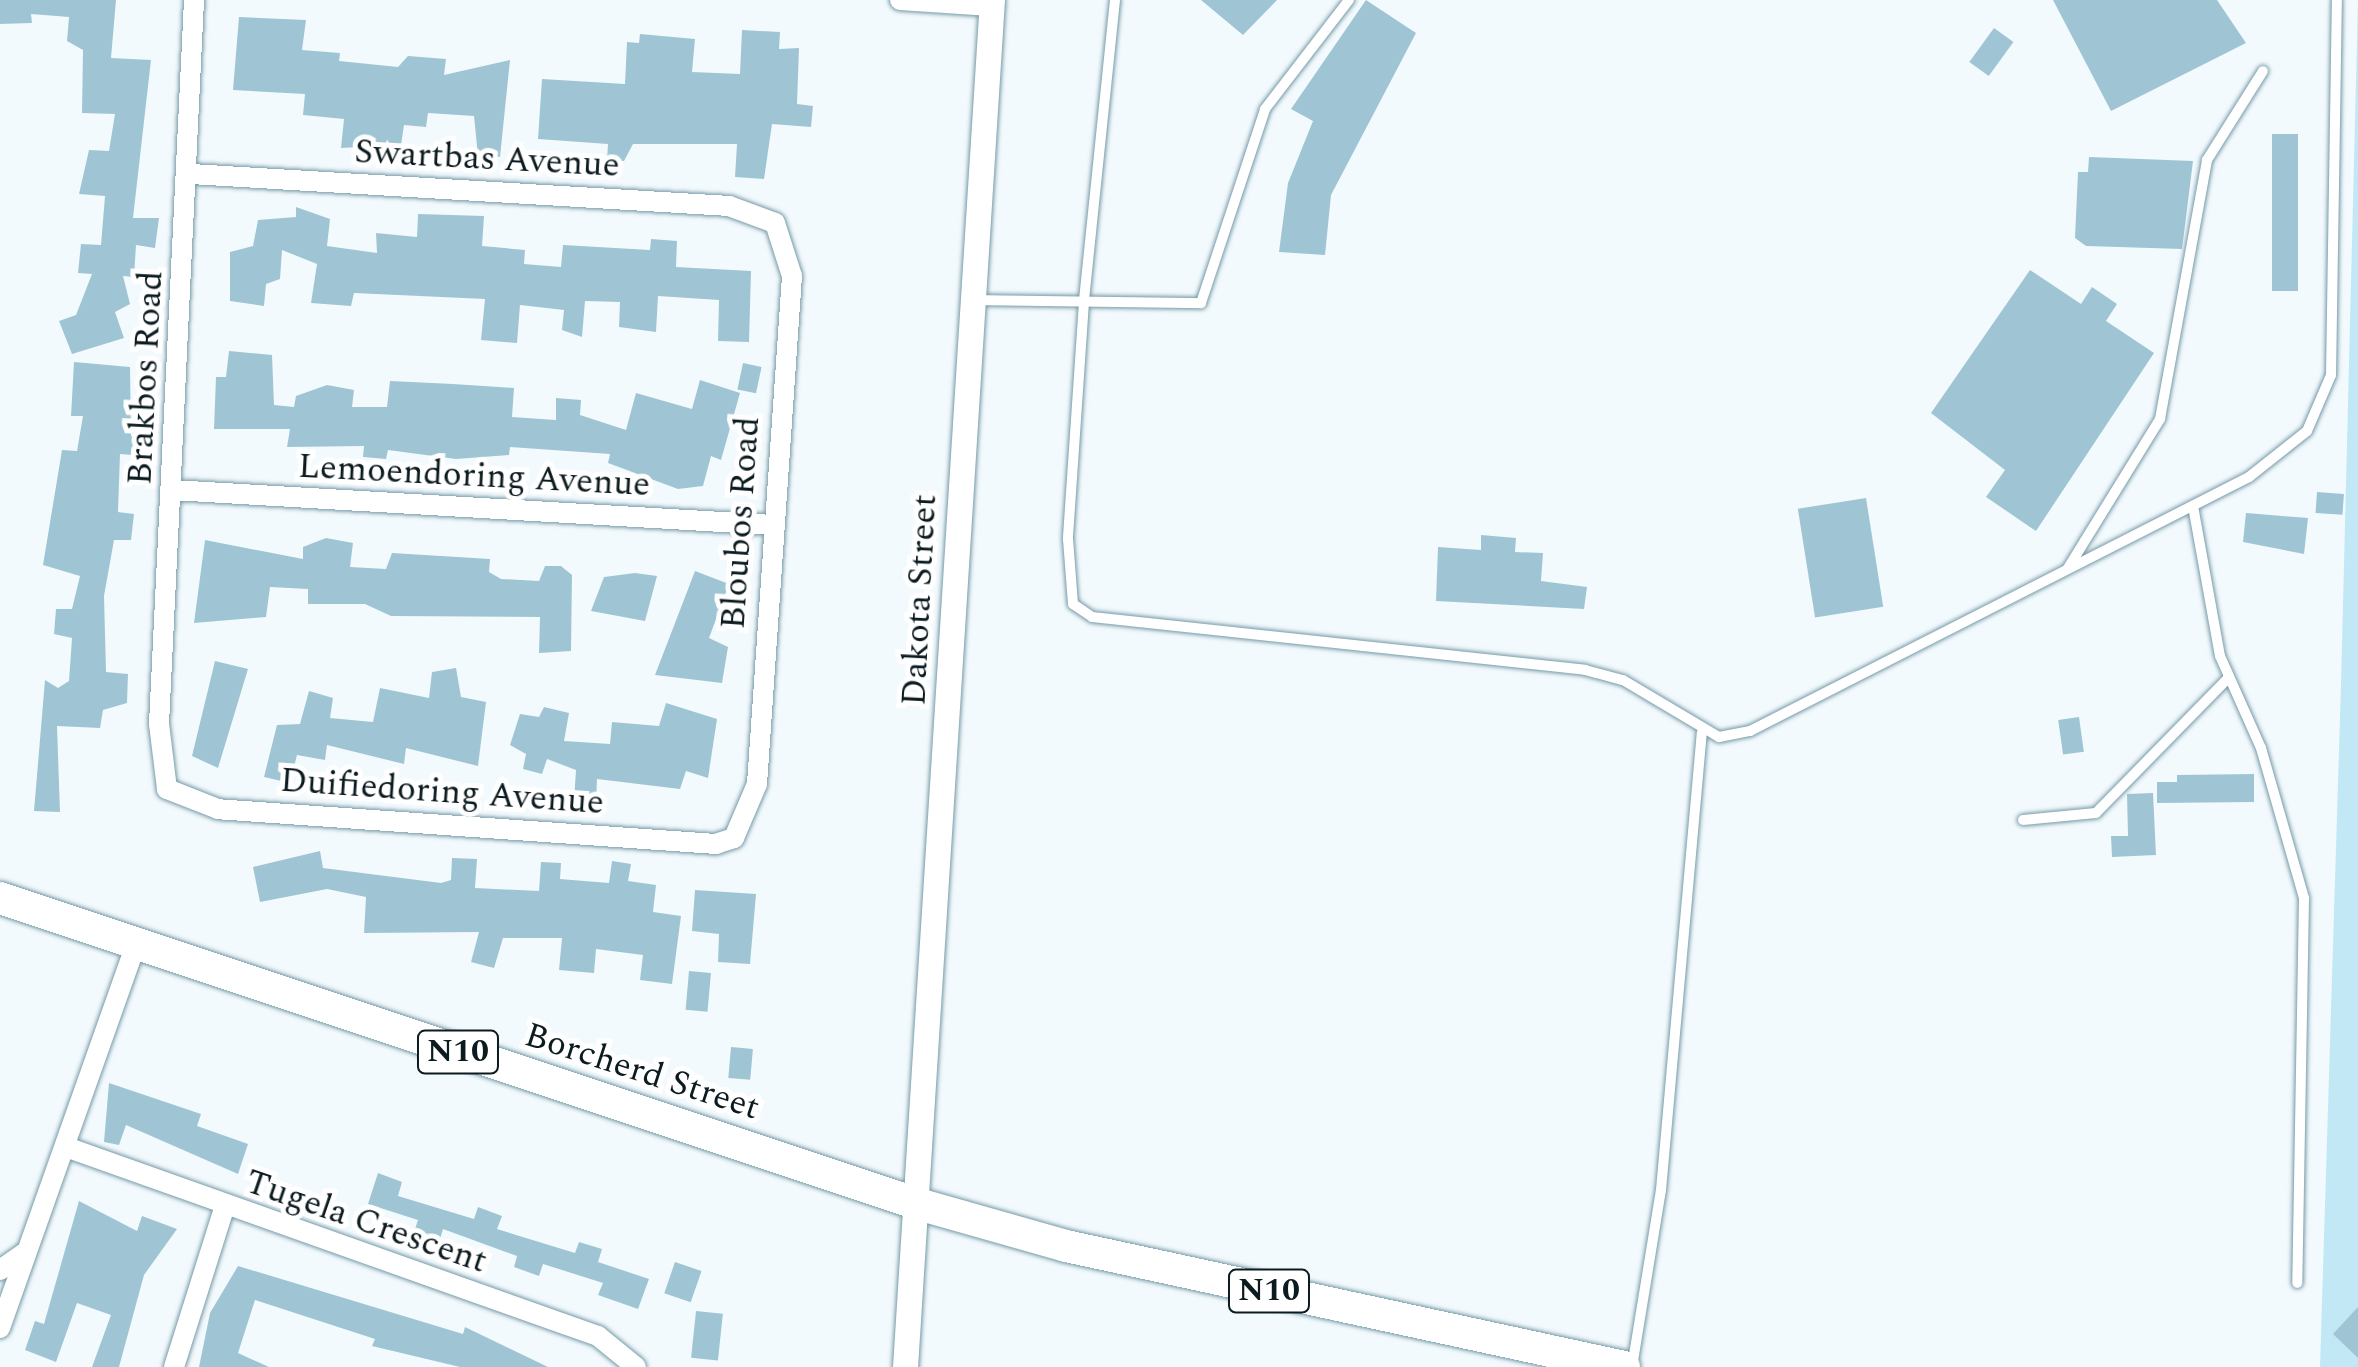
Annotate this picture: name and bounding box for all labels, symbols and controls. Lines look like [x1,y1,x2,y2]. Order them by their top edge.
street label: Swartbas Avenue [353,131,621,187]
street label: Brakbos Road [119,270,173,486]
street label: Bloubos Road [713,415,769,631]
street label: Lemoendoring Avenue [297,446,651,506]
street label: Dakota Street [893,493,947,707]
street label: Duifiedoring Avenue [279,760,605,824]
street label: Borcherd Street [519,1014,765,1130]
road number: N10 [416,1025,500,1079]
street label: Tugela Crescent [240,1161,492,1283]
road number: N10 [1226,1264,1312,1318]

